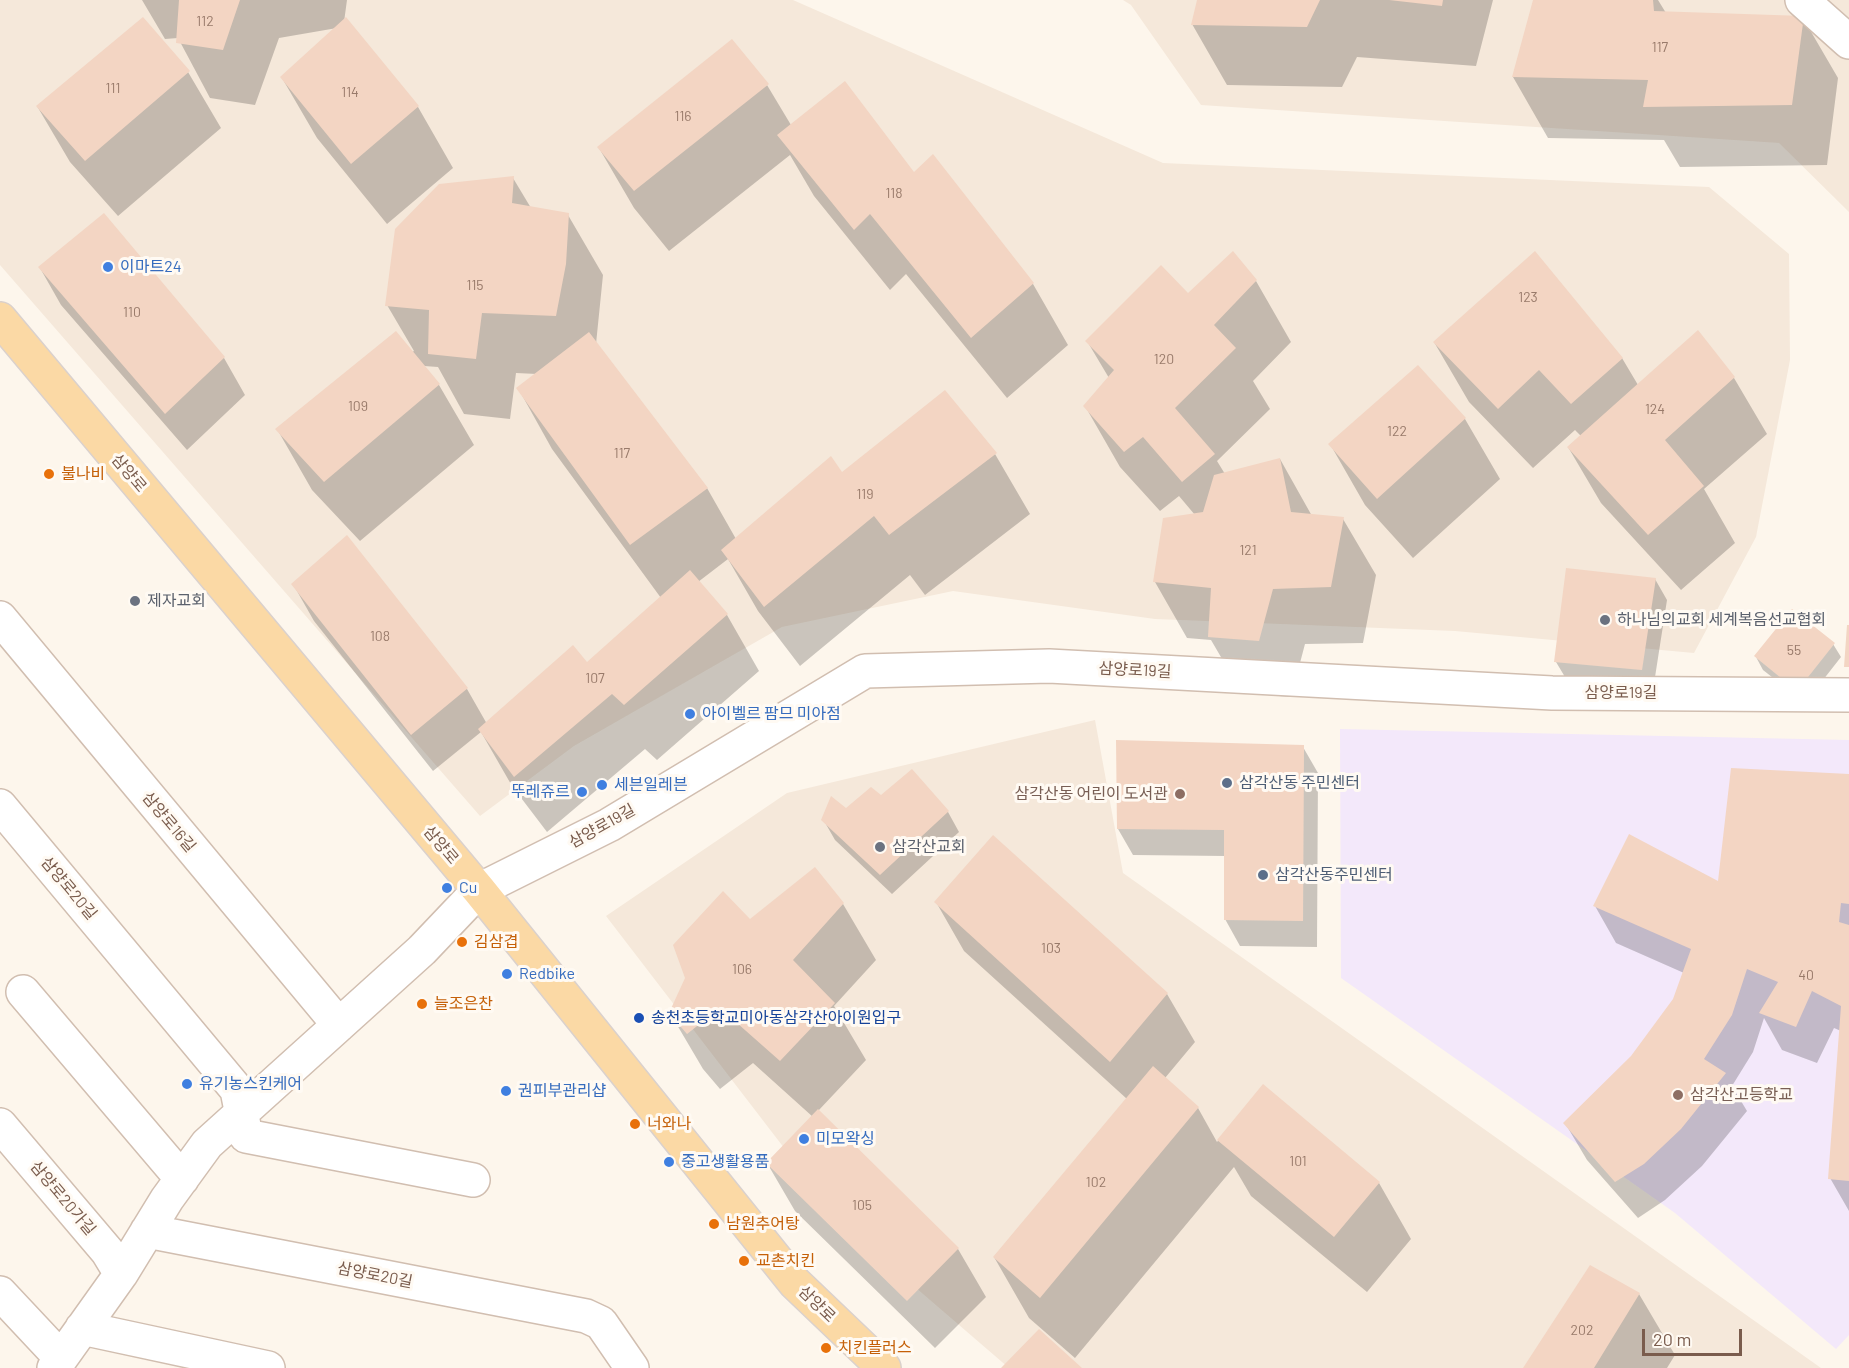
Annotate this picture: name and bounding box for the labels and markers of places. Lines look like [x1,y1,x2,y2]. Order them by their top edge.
place label: 이마트24 [120,257,182,277]
marker: 이마트24 [101,260,115,274]
place label: 불나비 [61,464,105,484]
marker: 불나비 [42,467,56,481]
place label: 제자교회 [147,591,206,611]
marker: 제자교회 [128,594,142,608]
place label: 하나님의교회 세계복음선교협회 [1617,610,1826,630]
marker: 하나님의교회 세계복음선교협회 [1598,613,1612,627]
place label: 아이벨르 팜므 미아점 [702,704,841,724]
marker: 아이벨르 팜므 미아점 [683,707,697,721]
place label: 삼각산동 주민센터 [1239,773,1360,793]
place label: 세븐일레븐 [614,775,688,795]
marker: 삼각산동 주민센터 [1220,776,1234,790]
marker: 세븐일레븐 [595,778,609,792]
place label: 뚜레쥬르 [511,782,570,802]
place label: 삼각산동 어린이 도서관 [1014,784,1168,804]
marker: 뚜레쥬르 [575,785,589,799]
marker: 삼각산동 어린이 도서관 [1173,787,1187,801]
place label: 삼각산교회 [892,837,966,857]
marker: 삼각산교회 [873,840,887,854]
place label: 삼각산동주민센터 [1275,865,1393,885]
marker: 삼각산동주민센터 [1256,868,1270,882]
place label: Cu [459,878,477,898]
marker: Cu [440,881,454,895]
place label: 김삼겹 [474,932,518,952]
marker: 김삼겹 [455,935,469,949]
place label: Redbike [519,964,575,984]
marker: Redbike [500,967,514,981]
place label: 늘조은찬 [434,994,493,1014]
marker: 늘조은찬 [415,997,429,1011]
place label: 송천초등학교미아동삼각산아이원입구 [651,1008,901,1028]
marker: 송천초등학교미아동삼각산아이원입구 [632,1011,646,1025]
place label: 유기농스킨케어 [199,1074,302,1094]
marker: 유기농스킨케어 [180,1077,194,1091]
place label: 권피부관리샵 [518,1081,606,1101]
marker: 권피부관리샵 [499,1084,513,1098]
place label: 삼각산고등학교 [1690,1085,1793,1105]
marker: 삼각산고등학교 [1671,1088,1685,1102]
place label: 너와나 [647,1114,691,1134]
marker: 너와나 [628,1117,642,1131]
place label: 미모왁싱 [816,1129,875,1149]
marker: 미모왁싱 [797,1132,811,1146]
place label: 중고생활용품 [681,1152,769,1172]
marker: 중고생활용품 [662,1155,676,1169]
place label: 남원추어탕 [726,1214,800,1234]
marker: 남원추어탕 [707,1217,721,1231]
place label: 교촌치킨 [756,1251,815,1271]
marker: 교촌치킨 [737,1254,751,1268]
place label: 치킨플러스 [838,1338,912,1358]
marker: 치킨플러스 [819,1341,833,1355]

